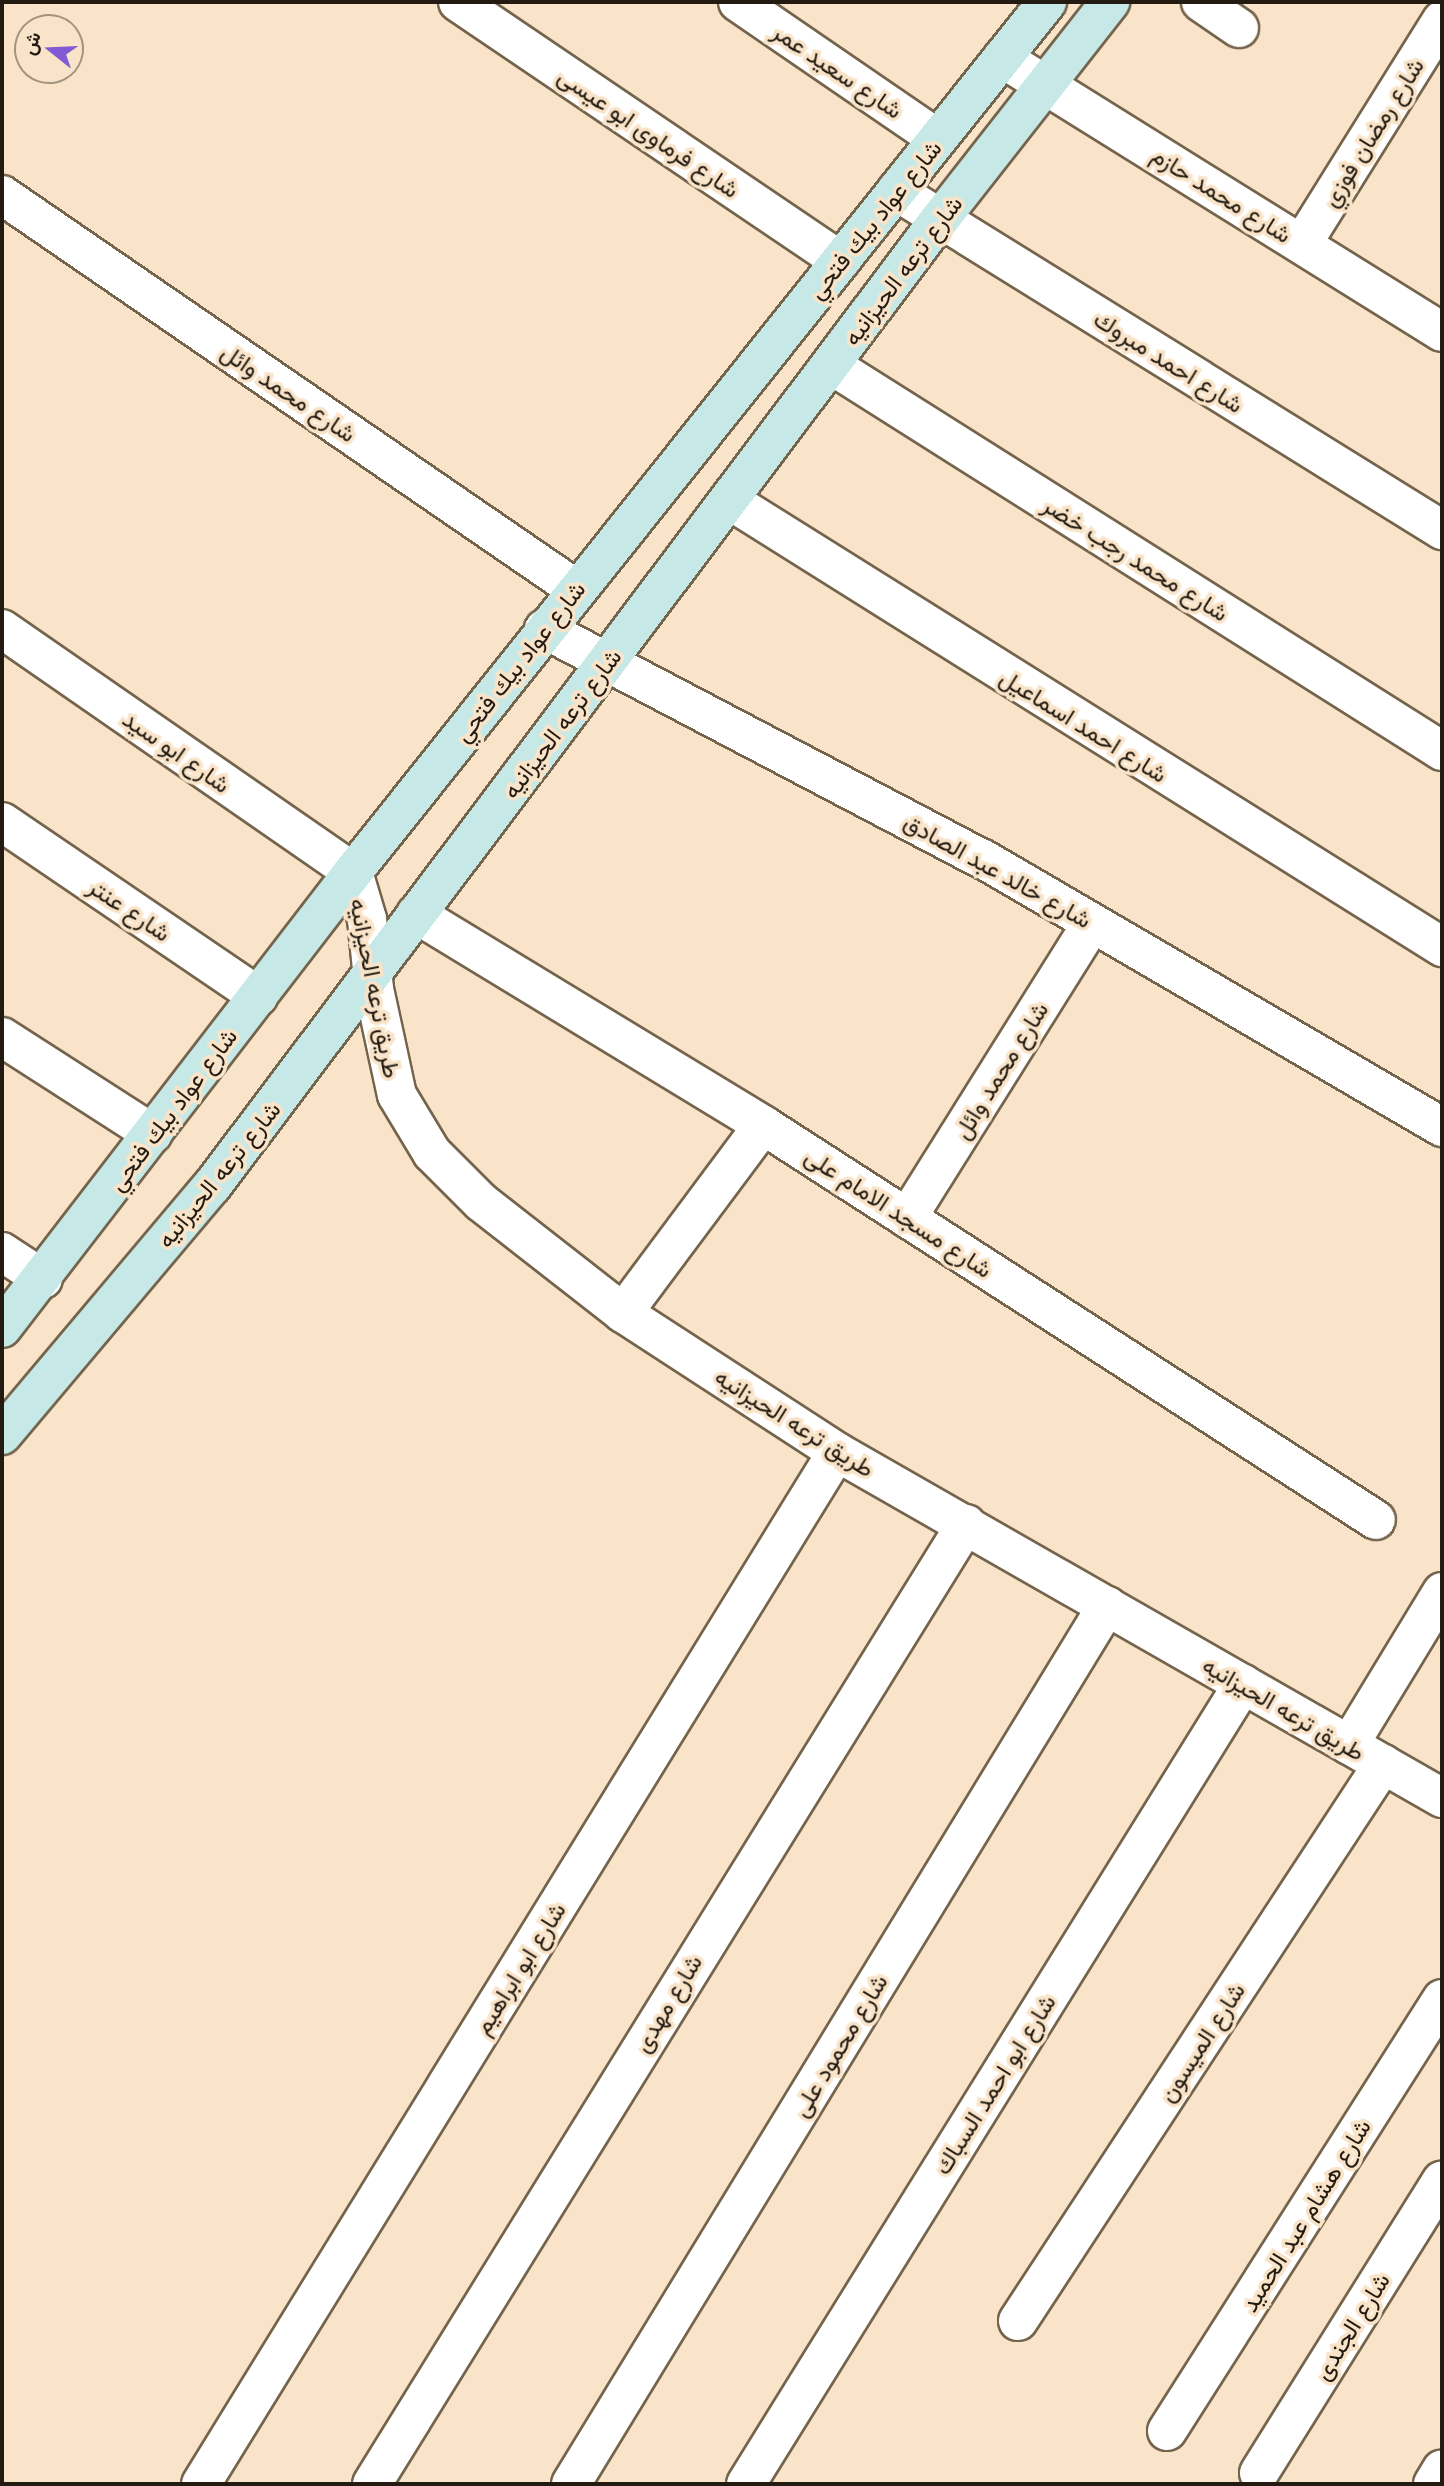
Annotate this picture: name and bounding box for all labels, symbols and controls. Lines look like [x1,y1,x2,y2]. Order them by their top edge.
north arrow [14,14,84,84]
street label: شارع سعيد عمر [768,16,908,124]
text: ش [15,28,47,58]
street label: شارع رمضان فوزي [1315,52,1429,212]
street label: شارع فرماوى ابو عيسى [553,61,745,203]
street label: شارع عواد بيك فتحي [801,134,947,304]
street label: شارع محمد حازم [1147,140,1297,248]
street label: شارع ترعه الحيزانيه [836,189,968,351]
street label: شارع احمد مبروك [1089,304,1249,418]
street label: شارع محمد وائل [216,336,362,448]
street label: شارع محمد رجب خضر [1038,489,1234,627]
street label: شارع عواد بيك فتحي [447,575,591,747]
street label: شارع ترعه الحيزانيه [495,642,627,804]
street label: شارع احمد اسماعيل [995,662,1173,788]
street label: شارع ابو سيد [118,704,236,798]
street label: شارع خالد عبد الصادق [899,806,1097,934]
street label: شارع عنتر [83,871,177,947]
street label: طريق ترعه الحيزانيه [344,896,408,1080]
street label: شارع محمد وائل [946,996,1054,1144]
street label: شارع عواد بيك فتحي [101,1022,243,1196]
street label: شارع ترعه الحيزانيه [150,1095,286,1253]
street label: شارع مسجد الامام على [800,1141,998,1283]
street label: طريق ترعه الحيزانيه [710,1361,880,1483]
street label: طريق ترعه الحيزانيه [1198,1650,1370,1766]
street label: شارع ابو ابراهيم [467,1897,571,2039]
street label: شارع مهدى [627,1949,707,2057]
street label: شارع محمود على [785,1968,893,2122]
street label: شارع الميسون [1152,1977,1250,2107]
street label: شارع ابو احمد السباك [927,1989,1061,2179]
street label: شارع هشام عبد الحميد [1234,2113,1376,2317]
street label: شارع الجندى [1307,2267,1395,2385]

